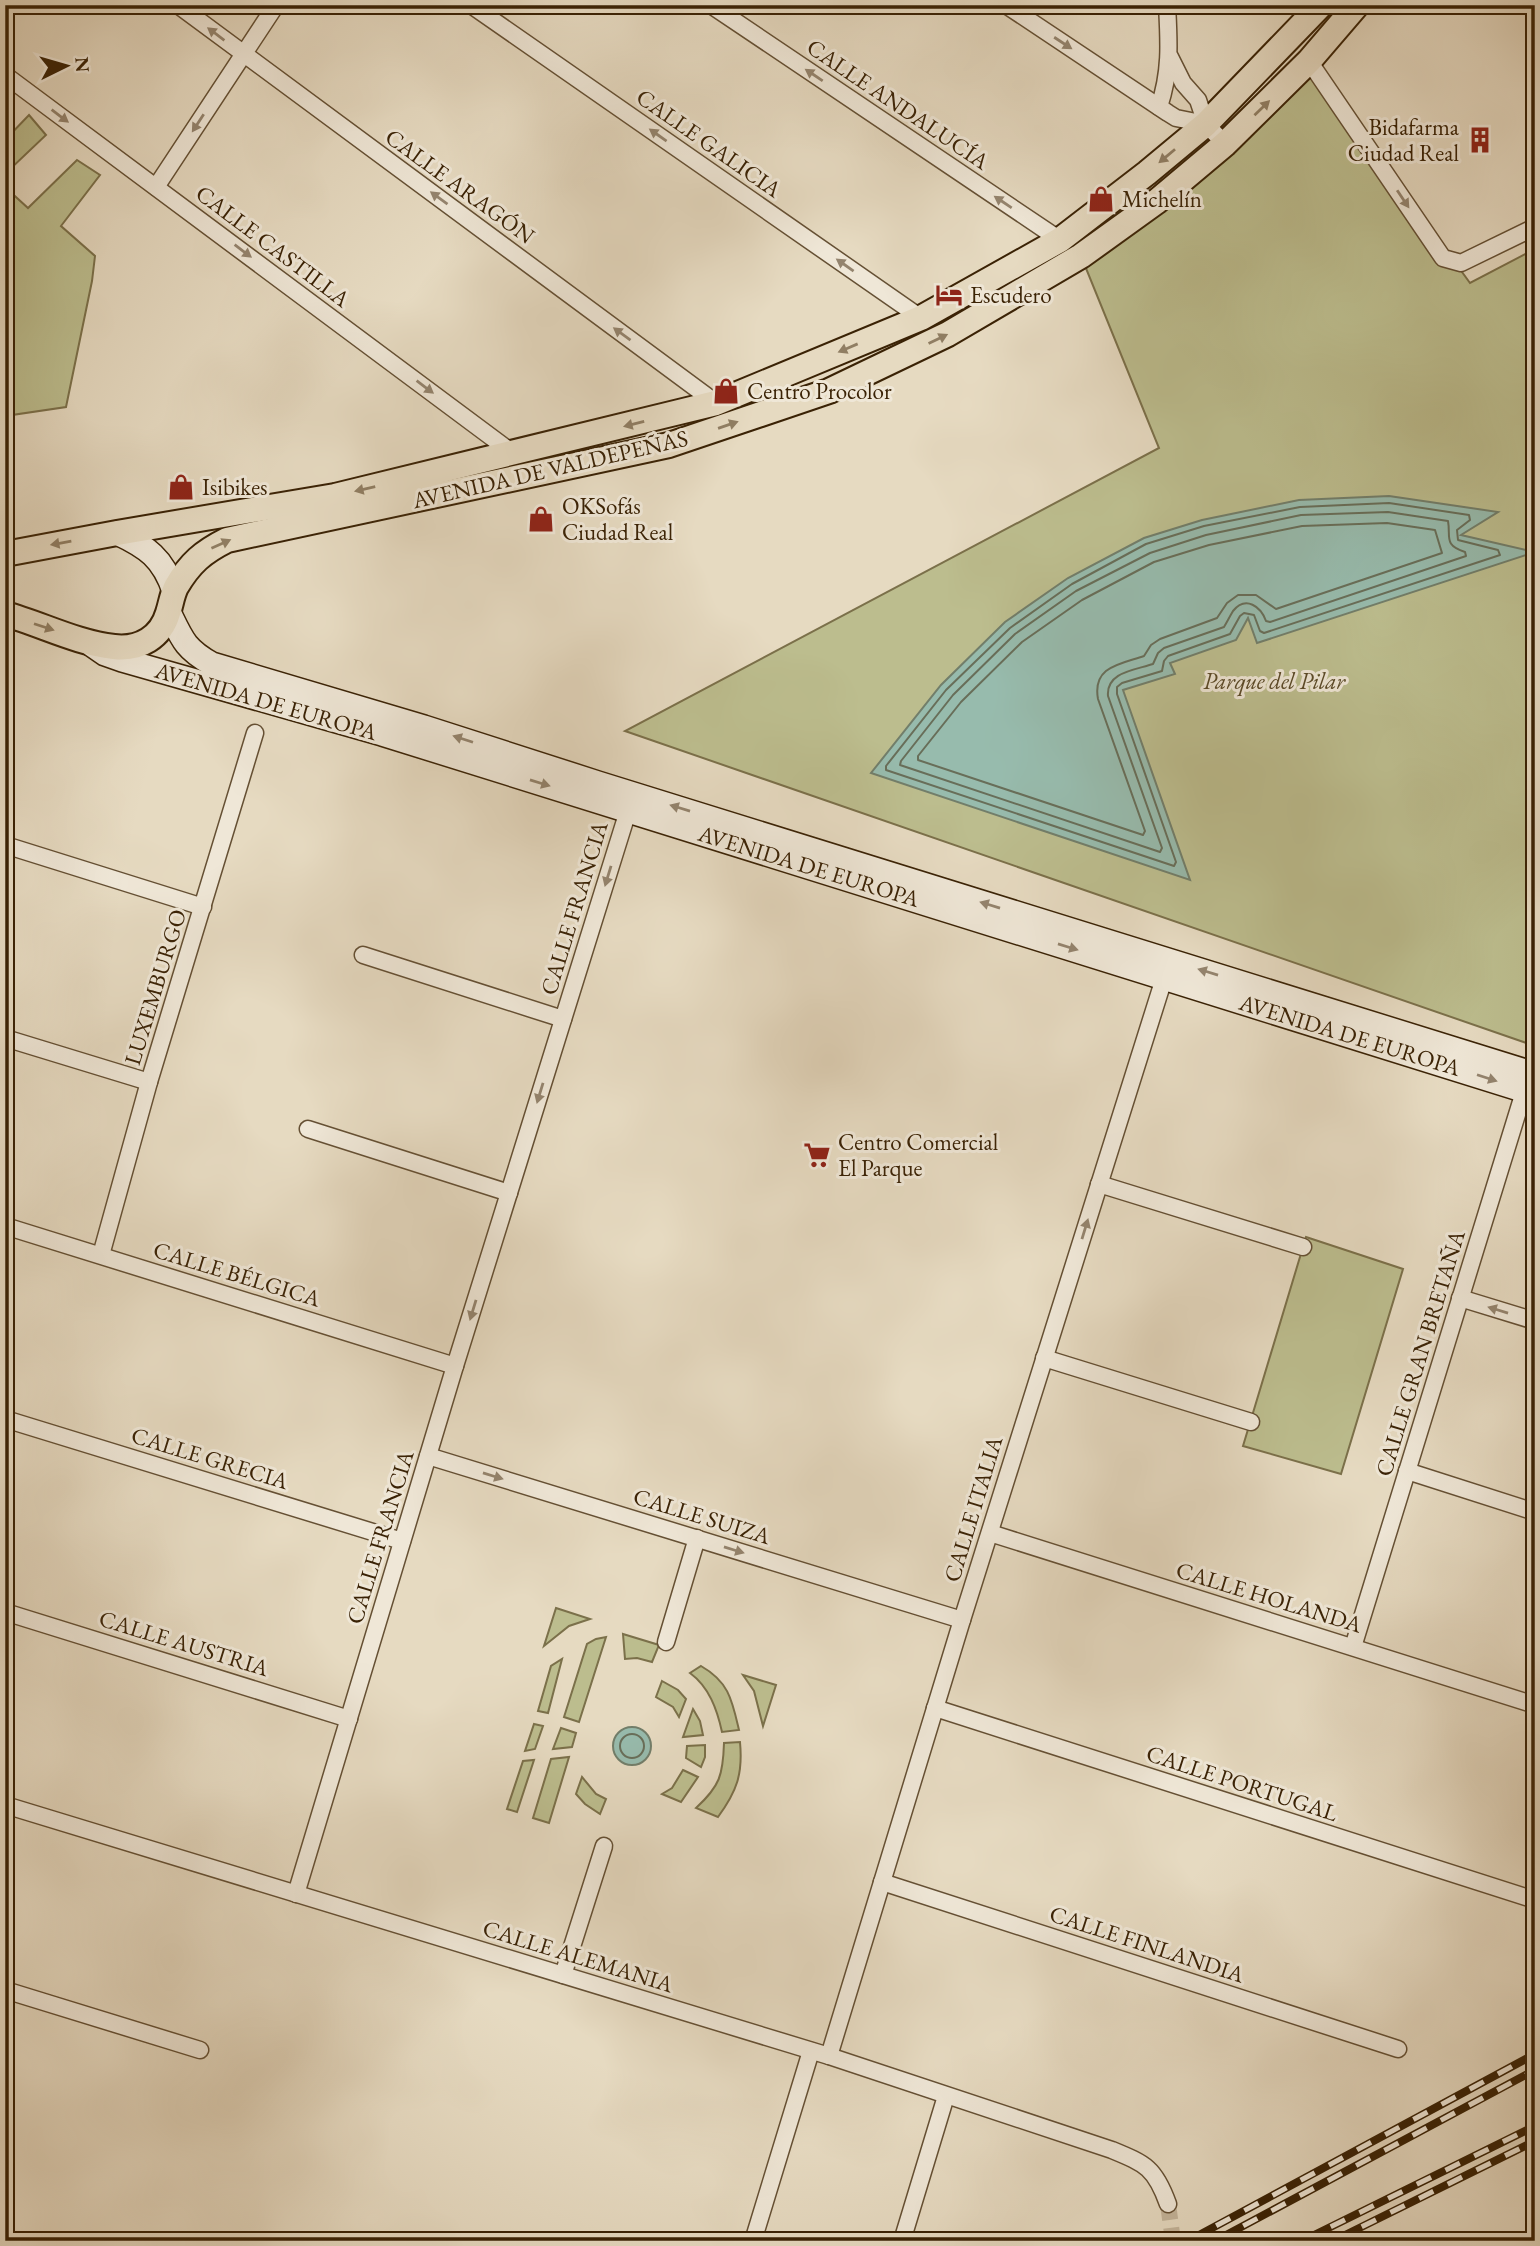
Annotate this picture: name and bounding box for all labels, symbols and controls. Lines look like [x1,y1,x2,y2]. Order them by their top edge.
one-way arrow [207,27,226,41]
north arrow [32,32,102,102]
street label: CALLE ANDALUCÍA [801,32,996,177]
one-way arrow [1053,36,1072,49]
text: N [69,56,96,74]
one-way arrow [805,69,824,82]
street label: CALLE GALICIA [630,82,788,205]
one-way arrow [1253,100,1269,117]
one-way arrow [51,108,69,122]
place label: Bidafarma Ciudad Real [1348,112,1460,168]
one-way arrow [192,114,205,133]
street label: CALLE ARAGÓN [379,122,541,250]
building icon: Bidafarma Ciudad Real [1465,125,1495,155]
one-way arrow [649,128,667,142]
one-way arrow [1159,148,1176,163]
street label: CALLE CASTILLA [190,178,357,314]
shop icon: Michelín [1086,184,1116,214]
place label: Michelín [1122,184,1202,214]
one-way arrow [1396,190,1410,208]
one-way arrow [430,192,448,206]
one-way arrow [994,195,1012,209]
one-way arrow [233,244,251,259]
one-way arrow [836,258,854,272]
hotel icon: Escudero [934,280,964,310]
place label: Escudero [970,280,1052,310]
one-way arrow [613,326,631,341]
one-way arrow [928,333,948,344]
one-way arrow [838,342,858,354]
shop icon: Centro Procolor [711,376,741,406]
place label: Centro Procolor [747,376,892,406]
one-way arrow [416,380,434,394]
one-way arrow [623,419,645,430]
one-way arrow [718,419,739,430]
street label: AVENIDA DE VALDEPEÑAS [408,423,691,516]
shop icon: Isibikes [166,472,196,502]
place label: Isibikes [202,472,268,502]
one-way arrow [354,484,376,495]
place label: OKSofás Ciudad Real [562,491,674,547]
shop icon: OKSofás Ciudad Real [526,504,556,534]
one-way arrow [50,538,72,549]
one-way arrow [211,538,231,550]
one-way arrow [34,622,55,633]
street label: AVENIDA DE EUROPA [151,655,382,747]
park label: Parque del Pilar [1203,666,1346,697]
one-way arrow [452,733,473,744]
one-way arrow [530,778,551,789]
one-way arrow [669,802,690,813]
street label: CALLE FRANCIA [533,817,615,998]
street label: AVENIDA DE EUROPA [694,818,924,914]
one-way arrow [602,865,613,886]
one-way arrow [980,899,1001,909]
street label: LUXEMBURGO [117,905,193,1069]
one-way arrow [1058,942,1079,953]
one-way arrow [1197,967,1218,977]
street label: AVENIDA DE EUROPA [1235,987,1465,1083]
one-way arrow [1476,1074,1497,1084]
one-way arrow [535,1083,545,1104]
place label: Centro Comercial El Parque [838,1127,999,1183]
supermarket icon: Centro Comercial El Parque [802,1140,832,1170]
one-way arrow [1080,1219,1090,1240]
street label: CALLE GRAN BRETAÑA [1368,1225,1472,1480]
street label: CALLE BÉLGICA [150,1234,325,1314]
one-way arrow [467,1300,477,1321]
one-way arrow [1487,1304,1508,1314]
street label: CALLE GRECIA [128,1420,293,1496]
street label: CALLE ITALIA [937,1431,1010,1586]
street label: CALLE FRANCIA [339,1446,421,1627]
one-way arrow [483,1471,504,1482]
street label: CALLE SUIZA [630,1481,775,1551]
one-way arrow [724,1545,745,1556]
street label: CALLE HOLANDA [1172,1554,1367,1640]
street label: CALLE AUSTRIA [96,1603,273,1683]
street label: CALLE PORTUGAL [1142,1738,1342,1828]
street label: CALLE FINLANDIA [1046,1898,1249,1990]
street label: CALLE ALEMANIA [479,1913,678,2000]

